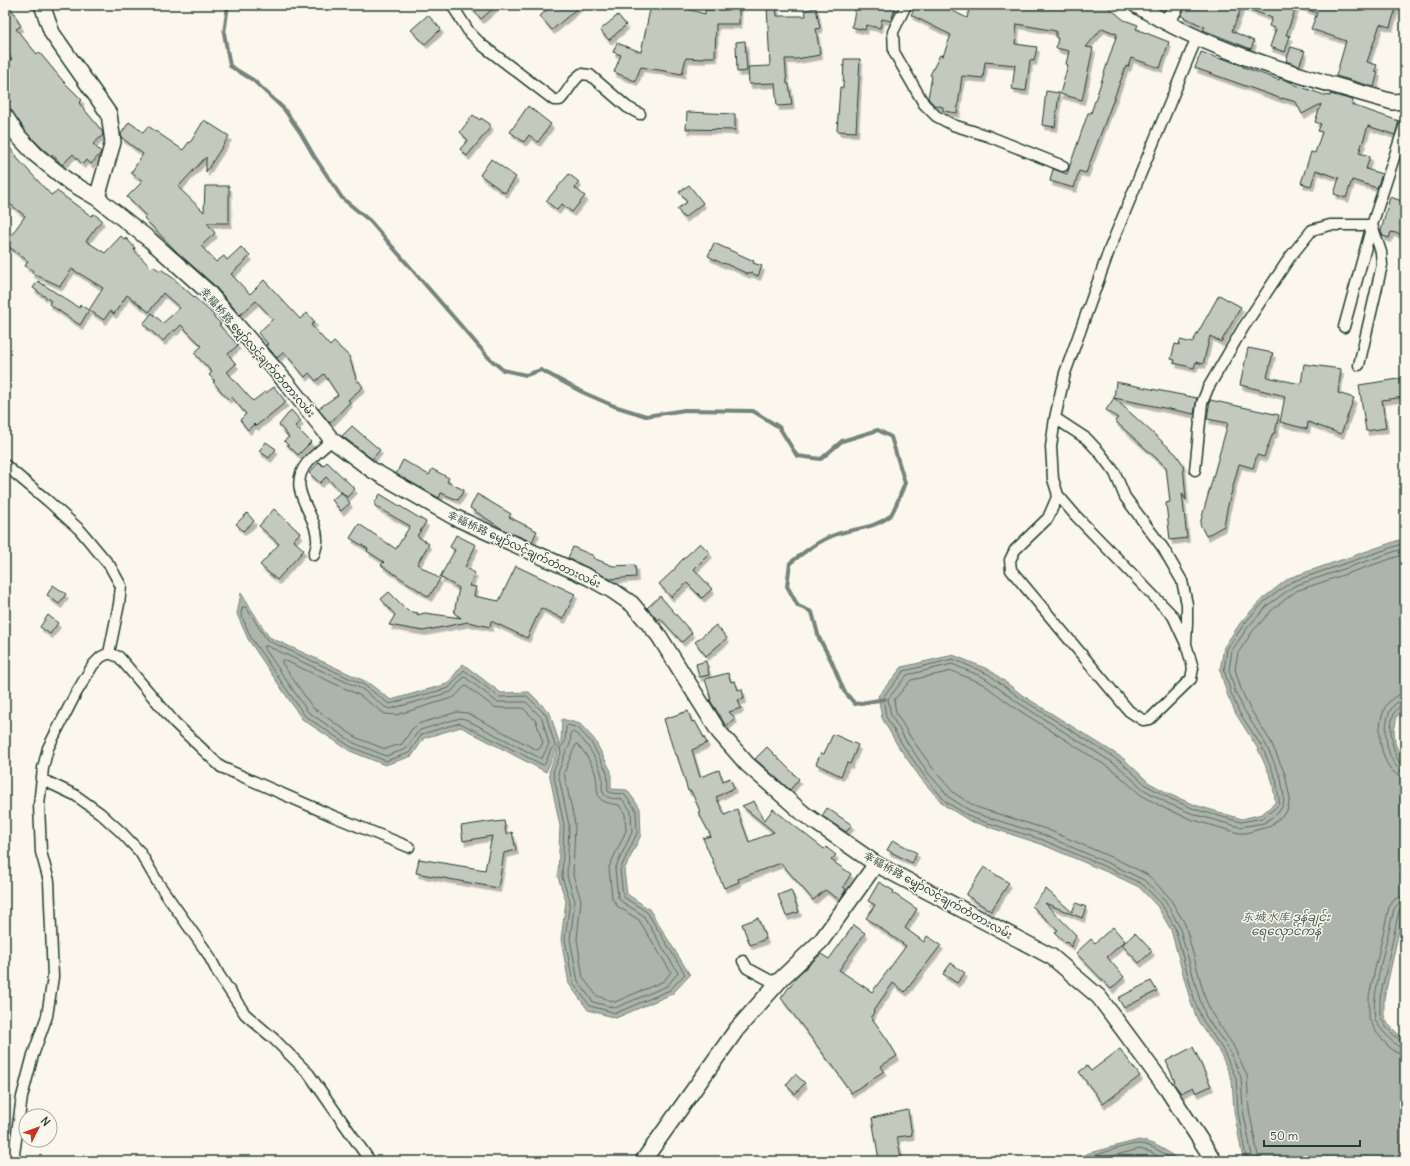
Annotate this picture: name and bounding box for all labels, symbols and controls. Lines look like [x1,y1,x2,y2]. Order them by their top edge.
street label: 幸福桥路 မျှော်လင့်ချက်တံတားလမ်း [195,284,319,422]
street label: 幸福桥路 မျှော်လင့်ချက်တံတားလမ်း [444,507,603,594]
street label: 幸福桥路 မျှော်လင့်ချက်တံတားလမ်း [860,848,1015,945]
water label: 东城水库 ဒွန်ချင်း ရေလှောင်ကန် [1242,908,1331,941]
north arrow [18,1108,58,1148]
text: N [38,1114,53,1129]
scale bar [1264,1122,1360,1148]
text: 50 m [1270,1128,1299,1143]

